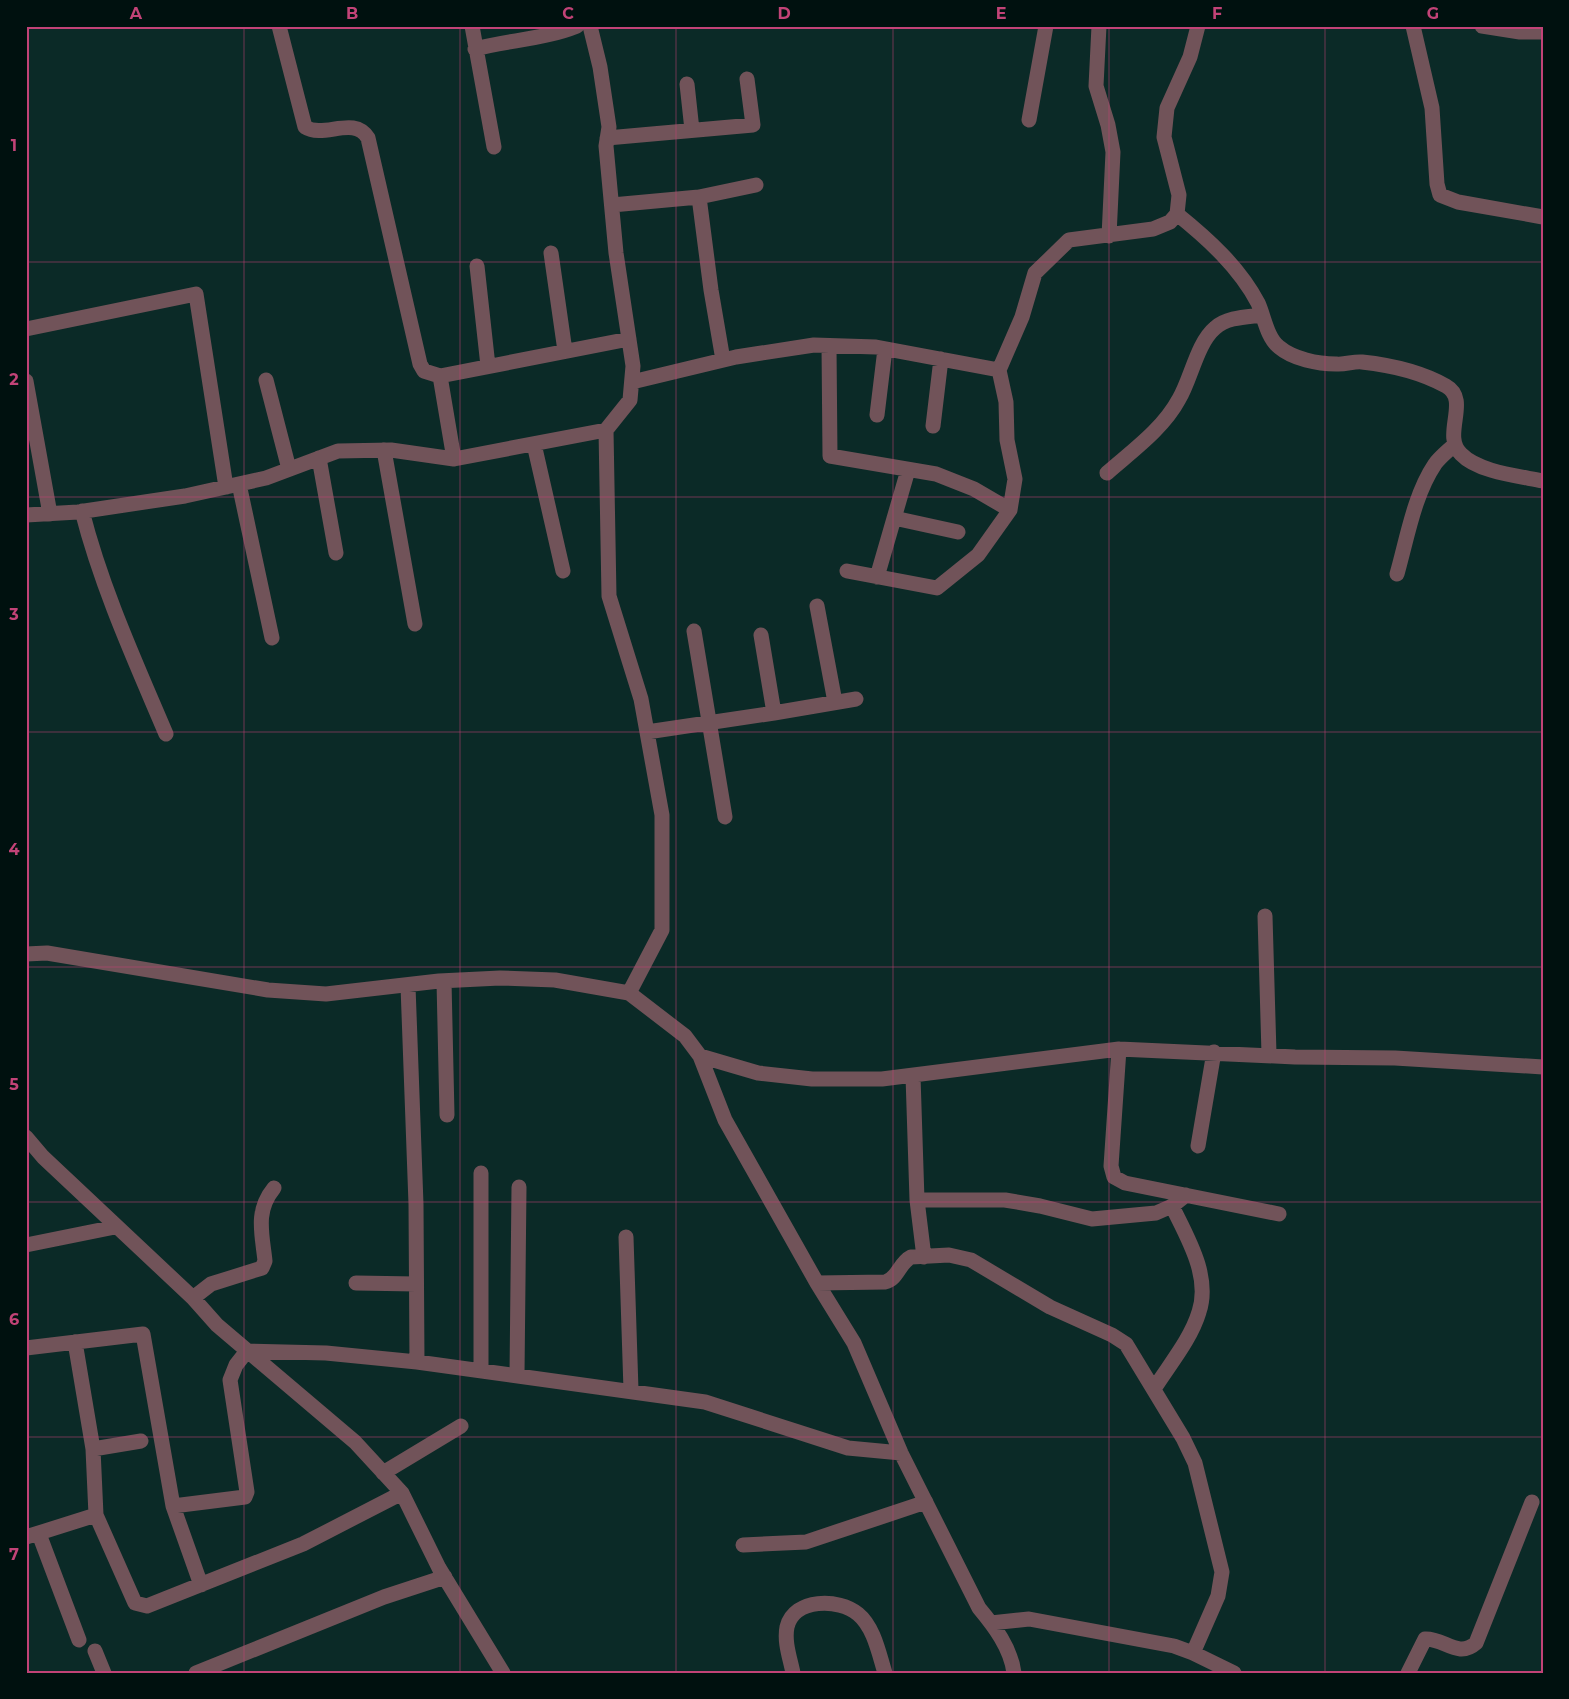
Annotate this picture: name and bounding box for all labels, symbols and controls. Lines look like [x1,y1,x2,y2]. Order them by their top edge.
text: A [129,4,143,23]
text: B [346,4,358,23]
text: C [562,4,574,23]
text: D [777,4,791,23]
text: E [996,4,1006,23]
text: F [1212,4,1222,23]
text: G [1427,4,1439,23]
text: 1 [11,136,17,155]
text: 2 [9,370,19,389]
text: 3 [8,605,19,624]
text: 4 [8,840,20,859]
text: 5 [9,1075,19,1094]
text: 6 [9,1310,19,1329]
text: 7 [9,1545,19,1564]

